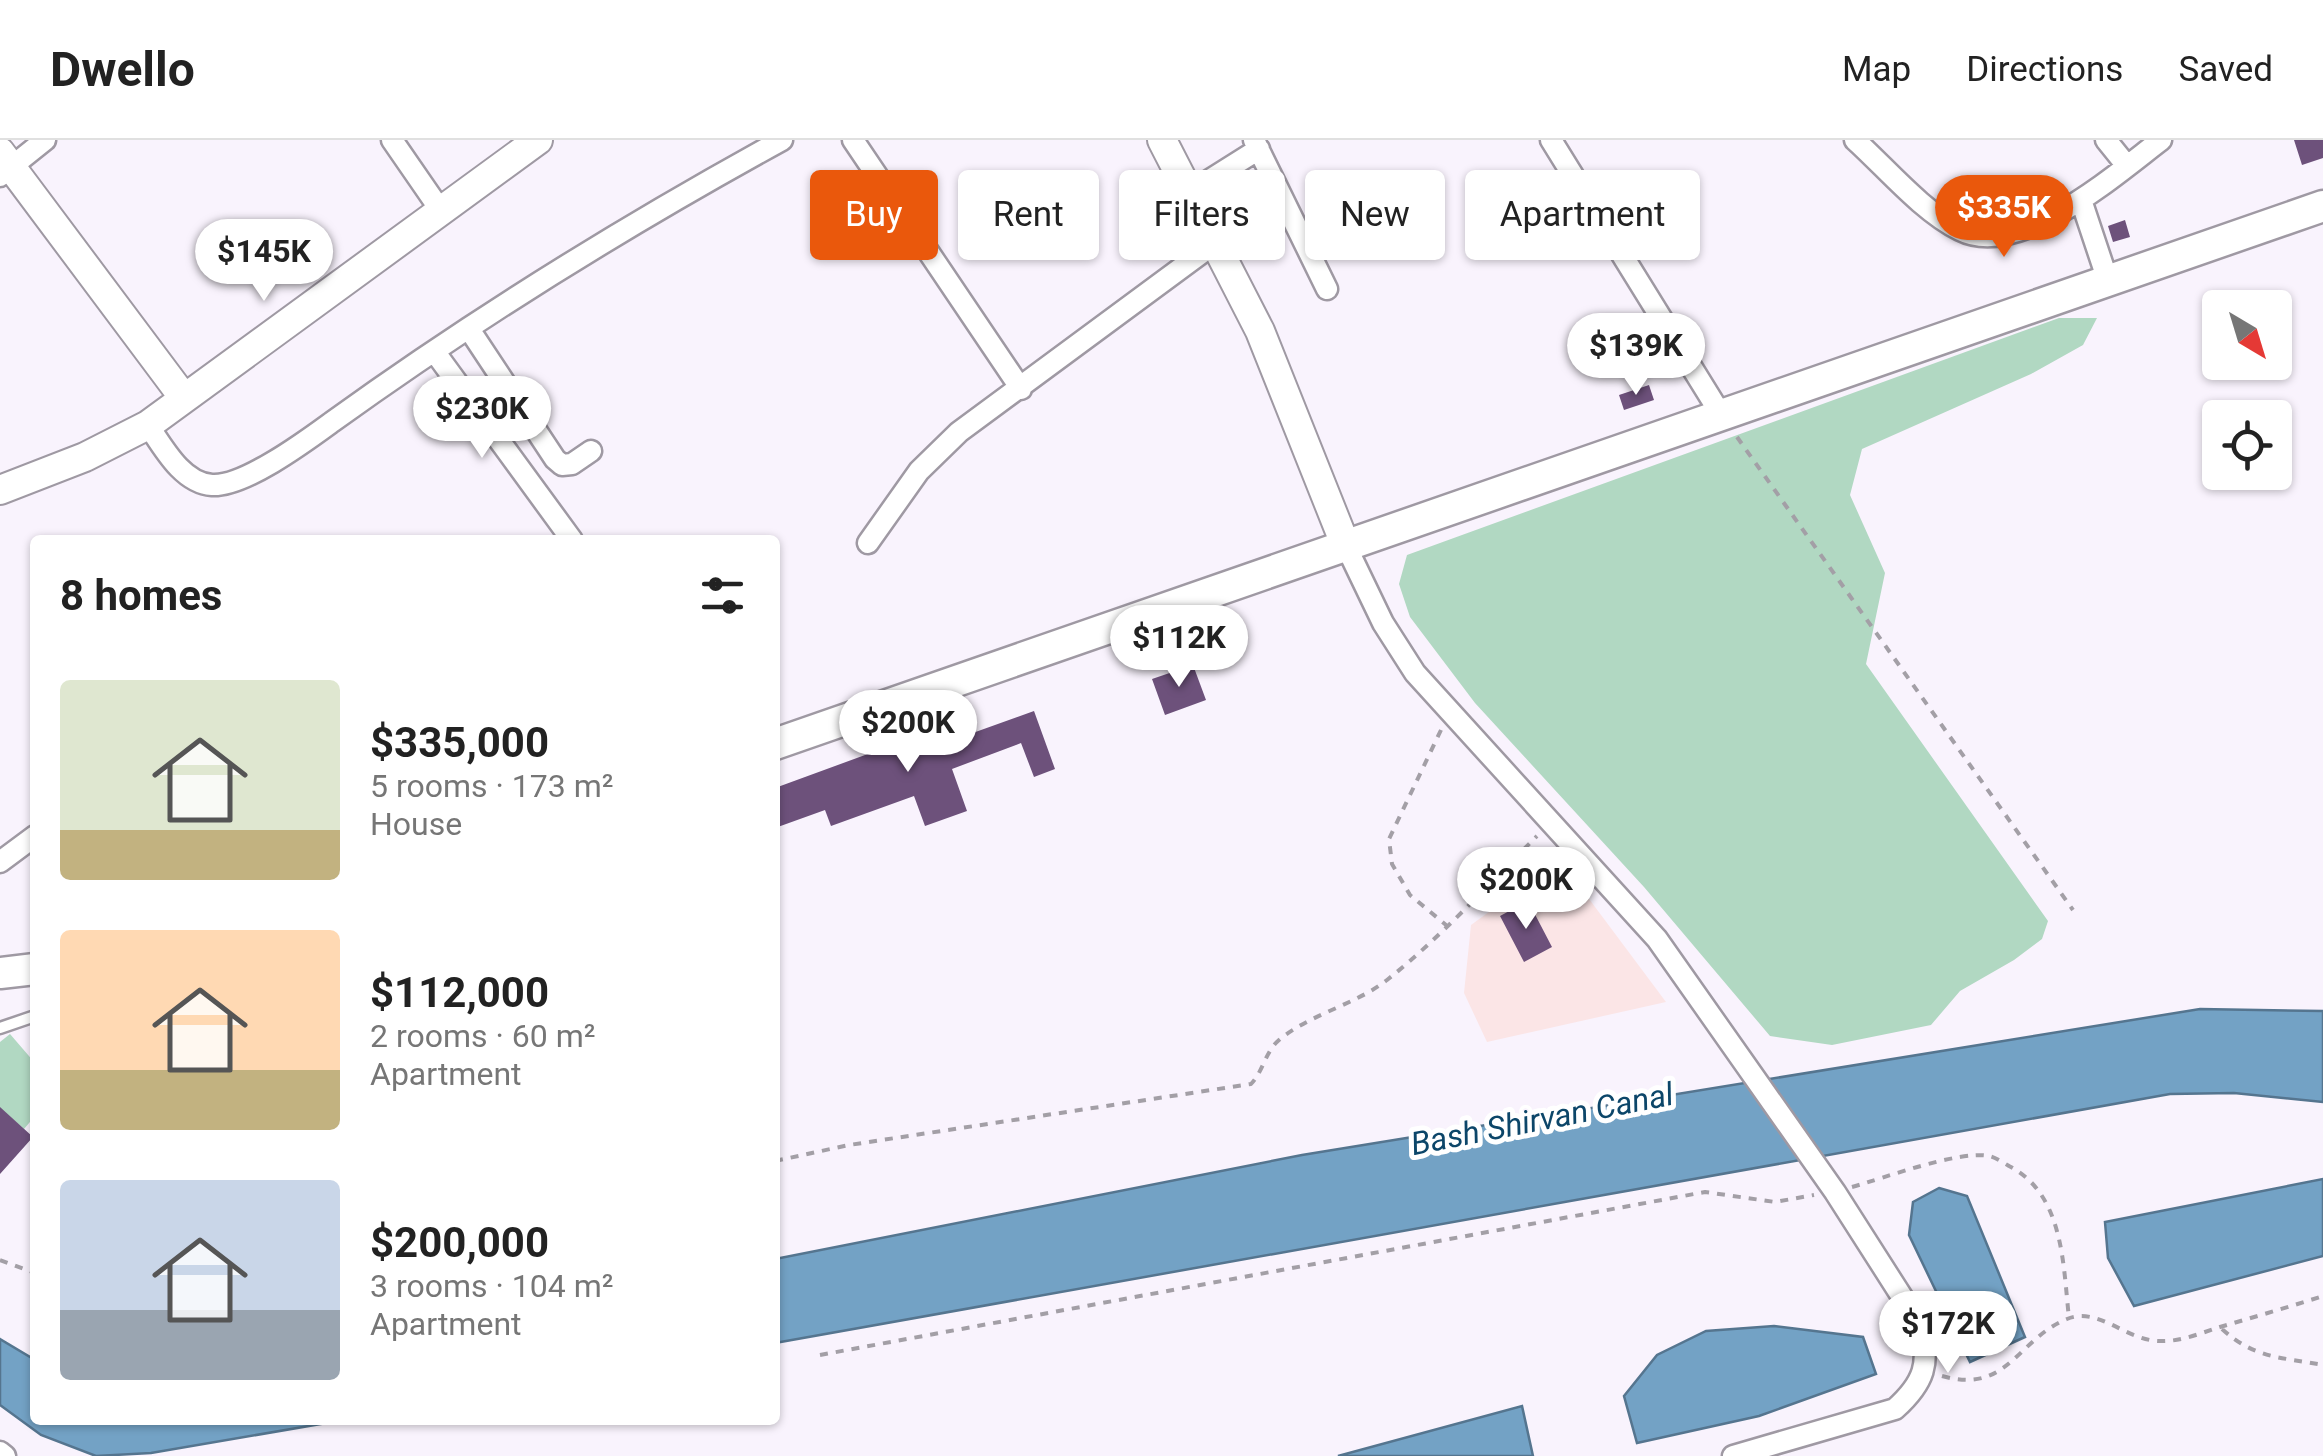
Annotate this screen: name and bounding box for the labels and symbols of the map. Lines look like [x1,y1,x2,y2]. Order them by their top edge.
pin: $335K [1934,175,2074,260]
pin: $145K [194,219,334,304]
north arrow [2202,290,2292,380]
pin: $139K [1566,313,1706,398]
pin: $230K [412,376,552,461]
pin: $112K [1109,605,1249,690]
pin: $200K [838,690,978,775]
pin: $200K [1456,847,1596,932]
water label: Bash Shirvan Canal [1408,1075,1677,1163]
pin: $172K [1878,1291,2018,1376]

